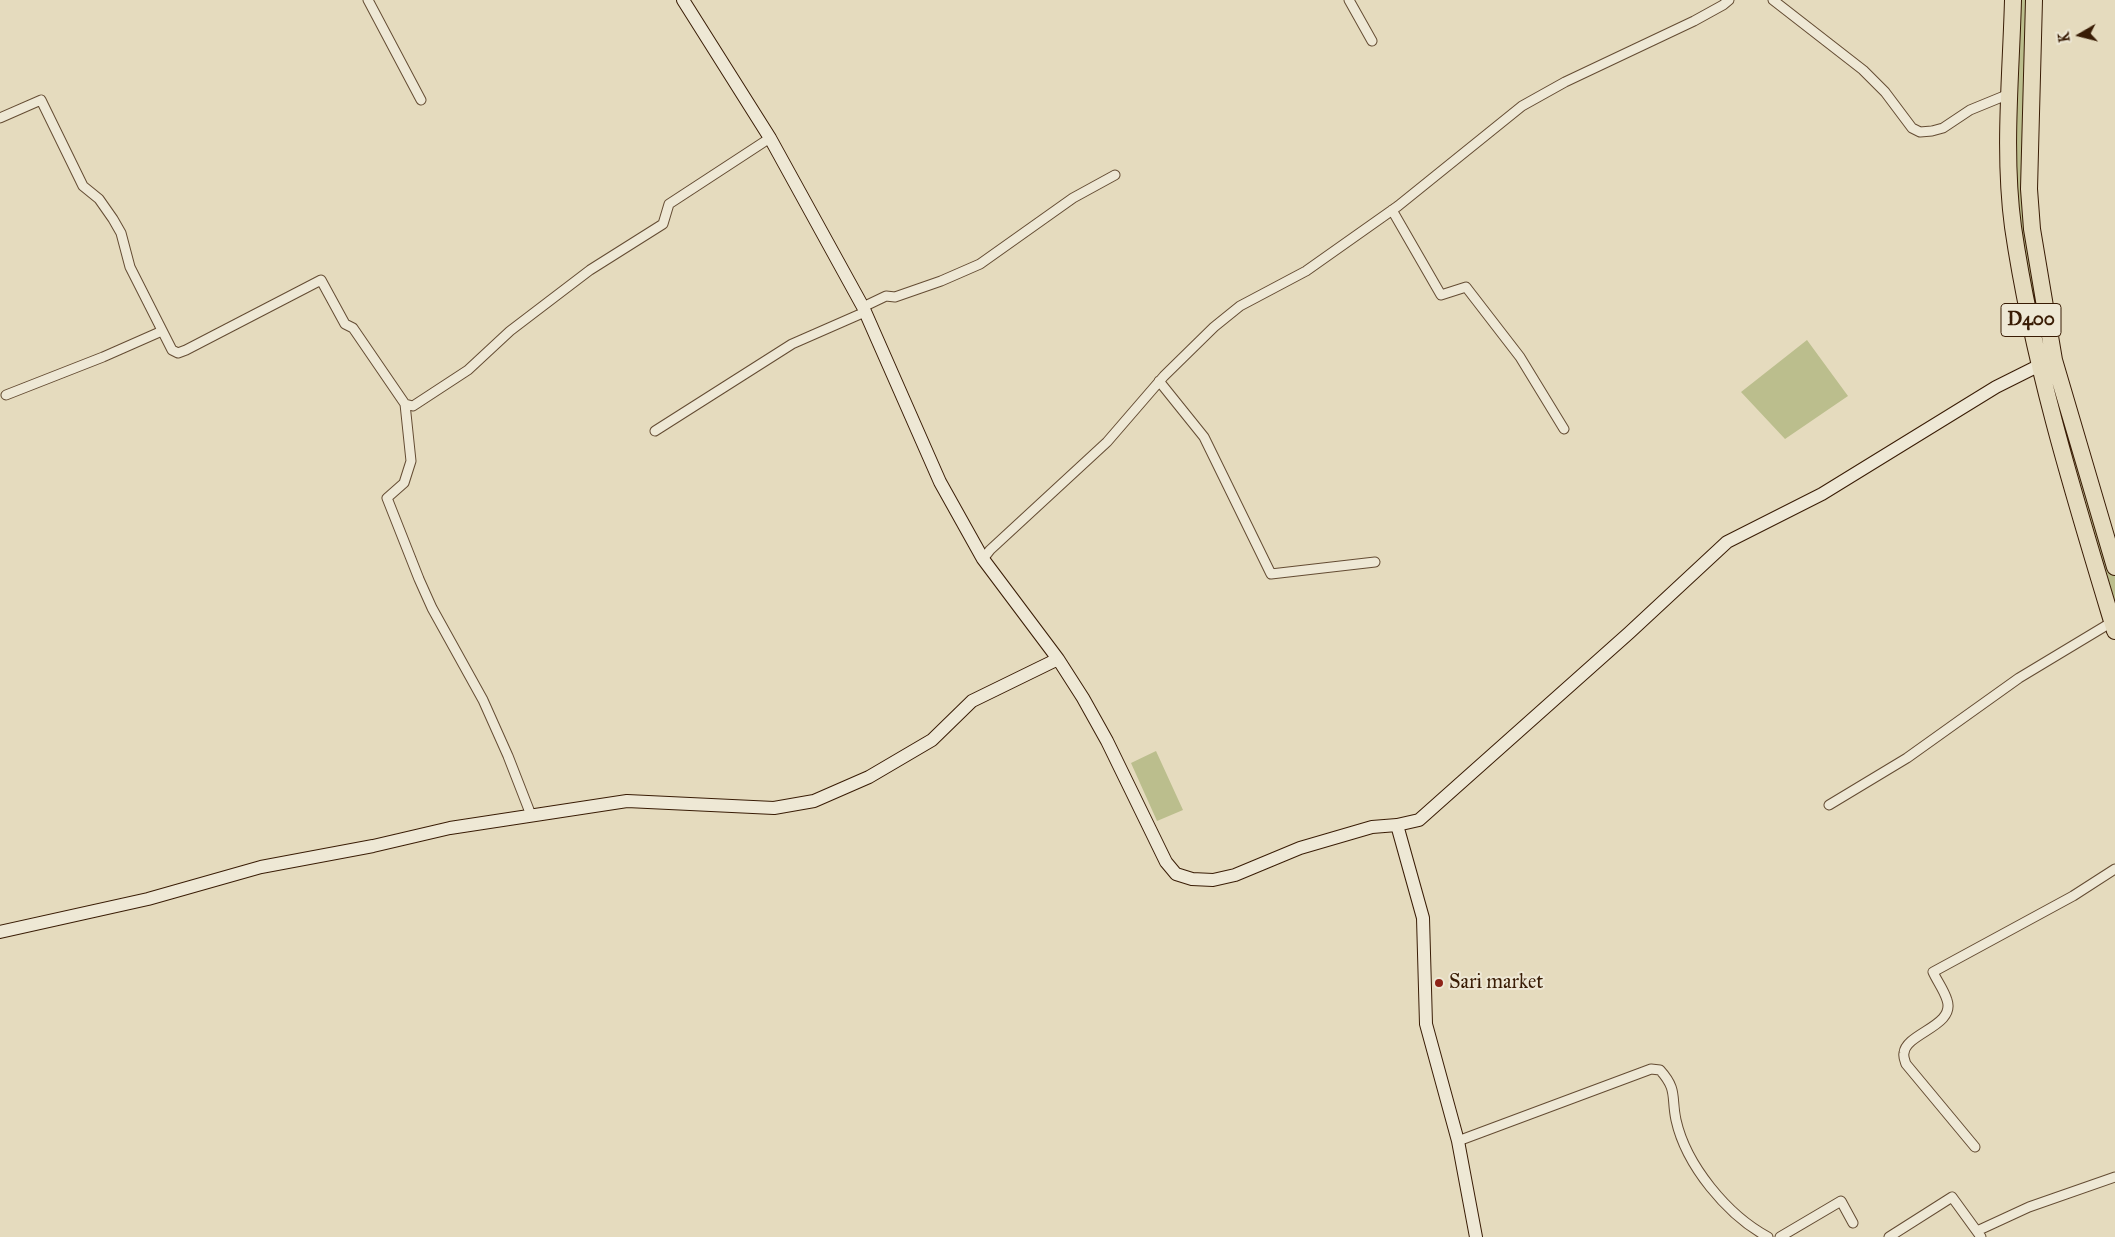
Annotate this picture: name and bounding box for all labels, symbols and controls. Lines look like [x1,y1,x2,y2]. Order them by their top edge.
north arrow [2055,10,2105,60]
text: K [2056,31,2074,43]
road number: D400 [2001,304,2061,336]
place label: Sari market [1449,971,1543,995]
marker: Sari market [1433,977,1445,989]

